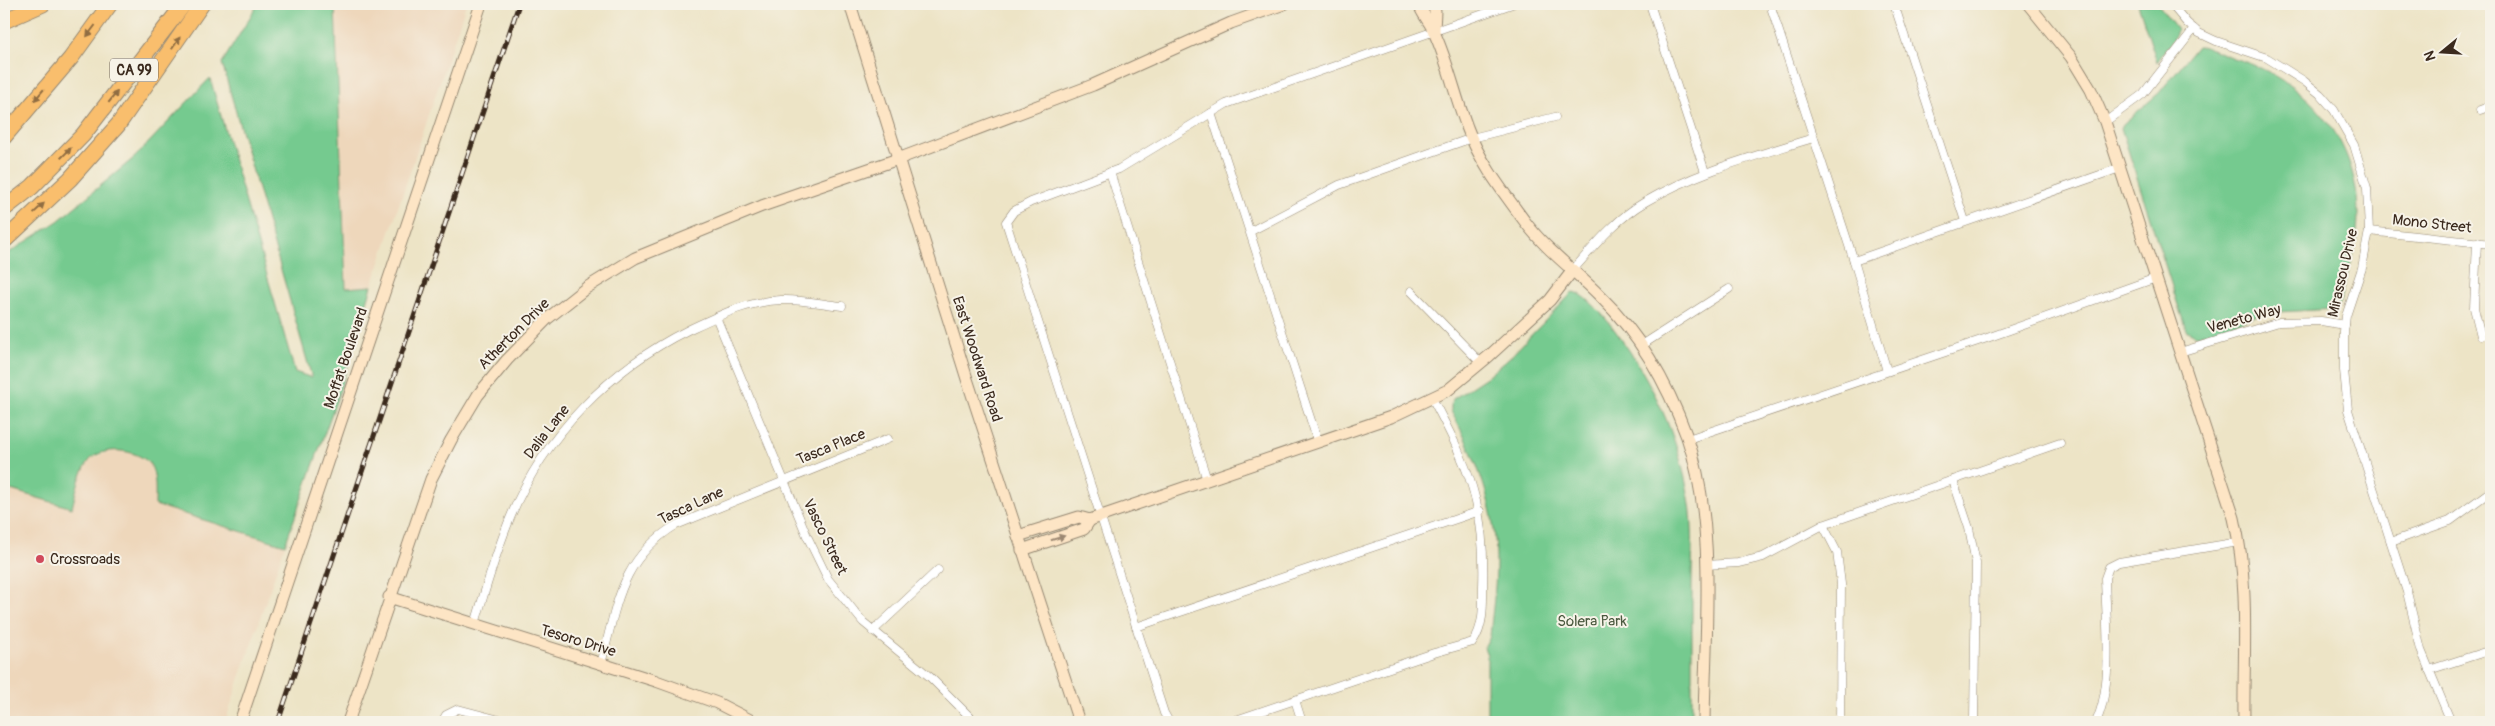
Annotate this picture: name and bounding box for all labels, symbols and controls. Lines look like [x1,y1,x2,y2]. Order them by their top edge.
one-way arrow [86,24,96,38]
north arrow [2418,28,2468,78]
one-way arrow [171,36,181,49]
text: N [2421,49,2440,63]
road number: CA 99 [110,58,158,82]
one-way arrow [33,89,45,101]
one-way arrow [107,91,118,104]
one-way arrow [59,147,71,159]
one-way arrow [33,202,45,214]
street label: Mono Street [2391,210,2473,238]
street label: Mirassou Drive [2324,226,2363,319]
street label: Atherton Drive [474,294,554,374]
street label: East Woodward Road [948,294,1006,424]
street label: Veneto Way [2205,300,2283,338]
street label: Moffat Boulevard [320,305,372,411]
street label: Dalia Lane [520,401,574,463]
street label: Tasca Place [794,424,869,469]
street label: Tasca Lane [655,482,727,529]
street label: Vasco Street [798,496,852,579]
one-way arrow [1051,534,1066,542]
place label: Crossroads [50,550,120,569]
marker: Crossroads [34,553,46,565]
park label: Solera Park [1557,612,1628,631]
street label: Tesoro Drive [538,621,619,662]

